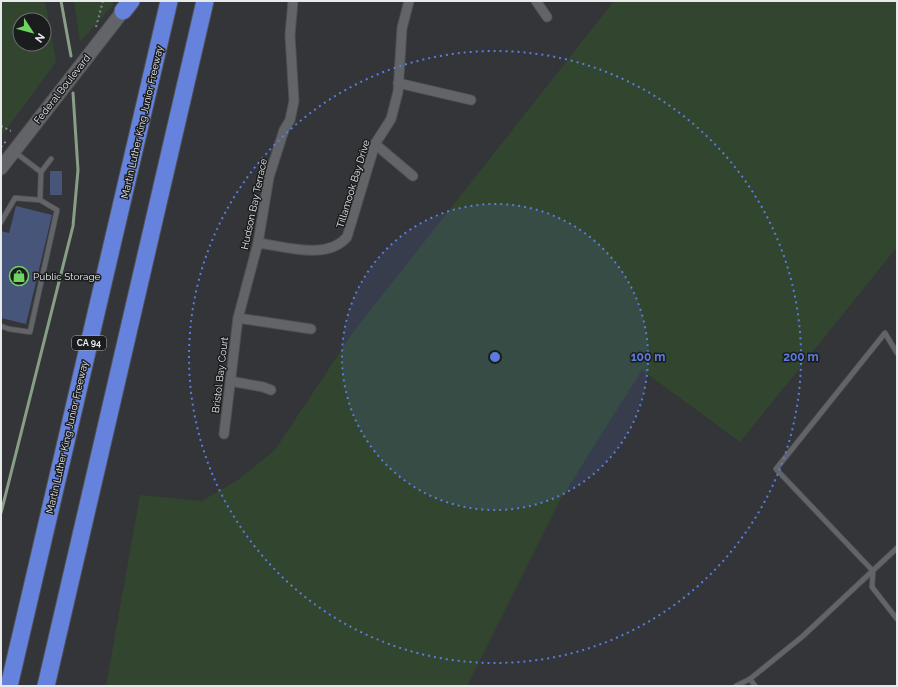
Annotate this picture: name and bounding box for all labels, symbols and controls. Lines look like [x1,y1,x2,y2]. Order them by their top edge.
north arrow [12,12,52,52]
text: N [32,30,47,45]
street label: Martin Luther King Junior Freeway [119,44,165,200]
street label: Federal Boulevard [32,52,92,126]
street label: Tillamook Bay Drive [334,138,372,229]
street label: Hudson Bay Terrace [239,157,269,250]
shop icon: Public Storage [8,265,30,287]
place label: Public Storage [33,271,101,282]
road number: CA 94 [72,336,106,350]
street label: Bristol Bay Court [210,336,230,414]
centre of rings [488,350,502,364]
text: 100 m [631,350,665,364]
text: 200 m [783,350,819,364]
street label: Martin Luther King Junior Freeway [44,359,90,515]

